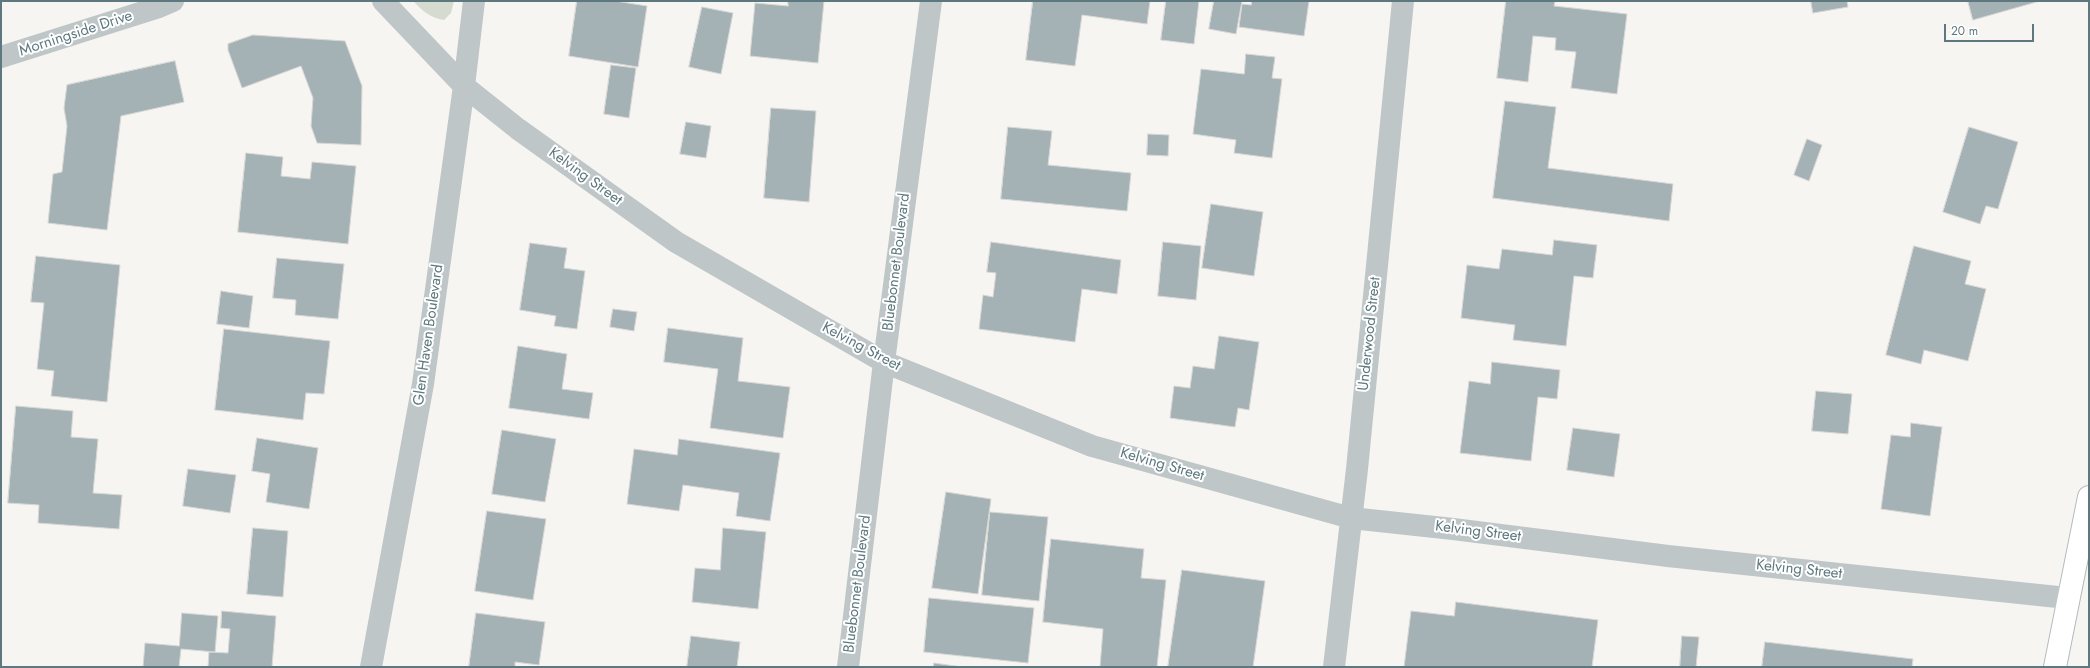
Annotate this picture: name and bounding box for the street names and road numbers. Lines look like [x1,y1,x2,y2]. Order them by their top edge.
street label: Morningside Drive [17,7,135,61]
street label: Kelving Street [545,144,625,210]
street label: Bluebonnet Boulevard [880,192,914,332]
street label: Glen Haven Boulevard [410,263,448,407]
street label: Underwood Street [1355,276,1385,392]
street label: Kelving Street [819,319,903,375]
street label: Kelving Street [1118,444,1206,486]
street label: Bluebonnet Boulevard [841,514,875,654]
street label: Kelving Street [1434,518,1522,546]
street label: Kelving Street [1755,557,1843,583]

